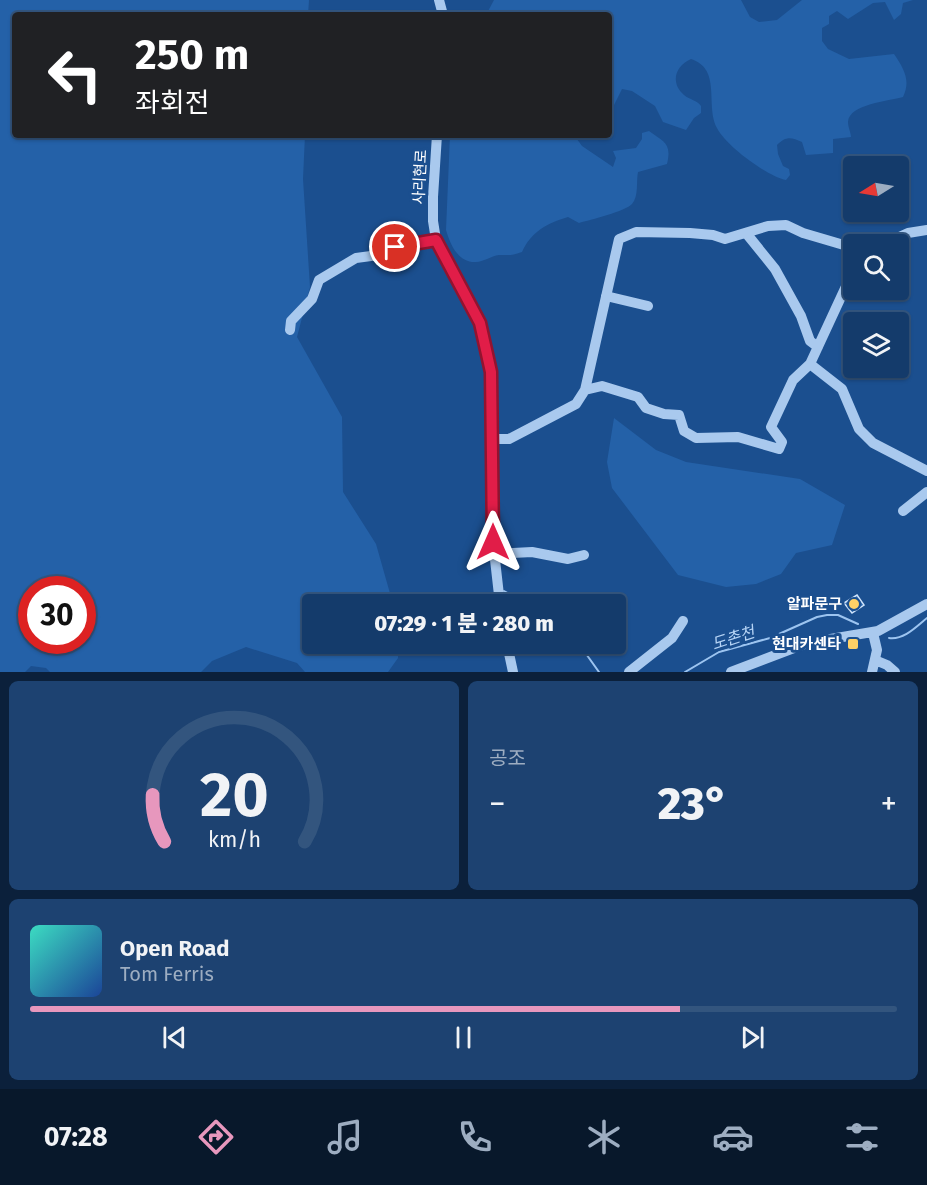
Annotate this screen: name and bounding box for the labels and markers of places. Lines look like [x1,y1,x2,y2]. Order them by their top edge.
pin [369,221,420,272]
place label: 알파문구 [787,595,842,613]
marker: 알파문구 [847,597,861,611]
place label: 현대카센타 [772,635,841,653]
marker: 현대카센타 [846,637,860,651]

